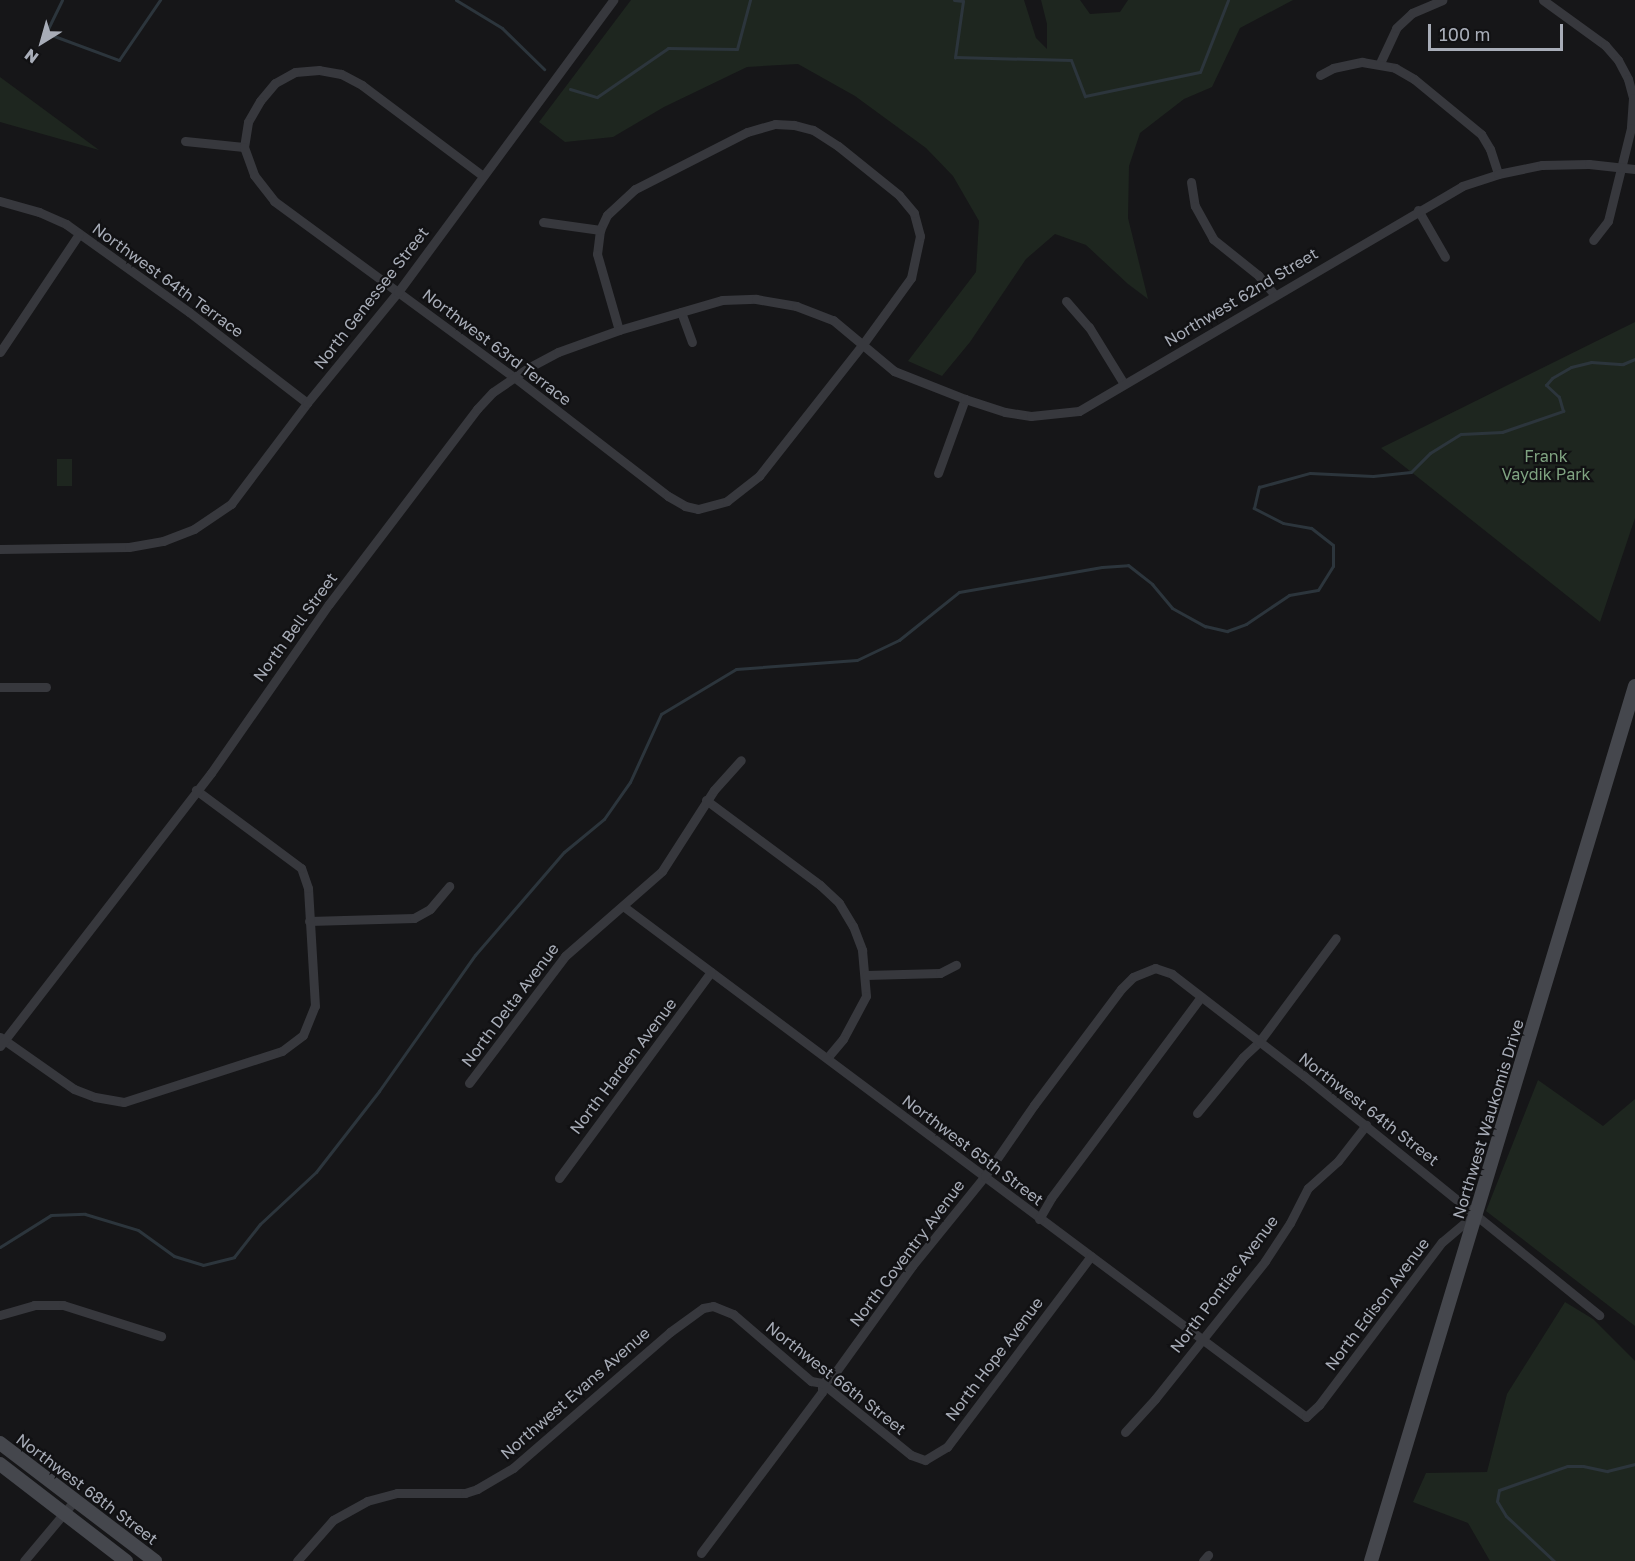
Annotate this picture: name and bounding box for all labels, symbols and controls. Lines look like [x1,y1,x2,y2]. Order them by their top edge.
north arrow [12,12,72,72]
scale bar [1431,12,1566,50]
text: 100 m [1439,23,1490,45]
text: N [20,45,42,68]
street label: Northwest 64th Terrace [89,219,247,341]
street label: North Genessee Street [310,223,432,373]
street label: Northwest 62nd Street [1161,244,1321,350]
street label: Northwest 63rd Terrace [419,285,575,409]
park label: Frank Vaydik Park [1502,446,1590,484]
street label: North Bell Street [249,569,341,685]
street label: North Delta Avenue [457,939,563,1071]
street label: North Harden Avenue [566,994,680,1138]
street label: Northwest Waukomis Drive [1448,1017,1528,1221]
street label: Northwest 64th Street [1295,1048,1443,1170]
street label: Northwest 65th Street [899,1091,1047,1209]
street label: North Coventry Avenue [846,1176,968,1330]
street label: North Pontiac Avenue [1166,1212,1282,1356]
street label: North Edison Avenue [1321,1234,1433,1374]
street label: North Hope Avenue [941,1293,1047,1425]
street label: Northwest 66th Street [762,1317,910,1439]
street label: Northwest Evans Avenue [497,1323,653,1463]
street label: Northwest 68th Street [12,1429,162,1549]

